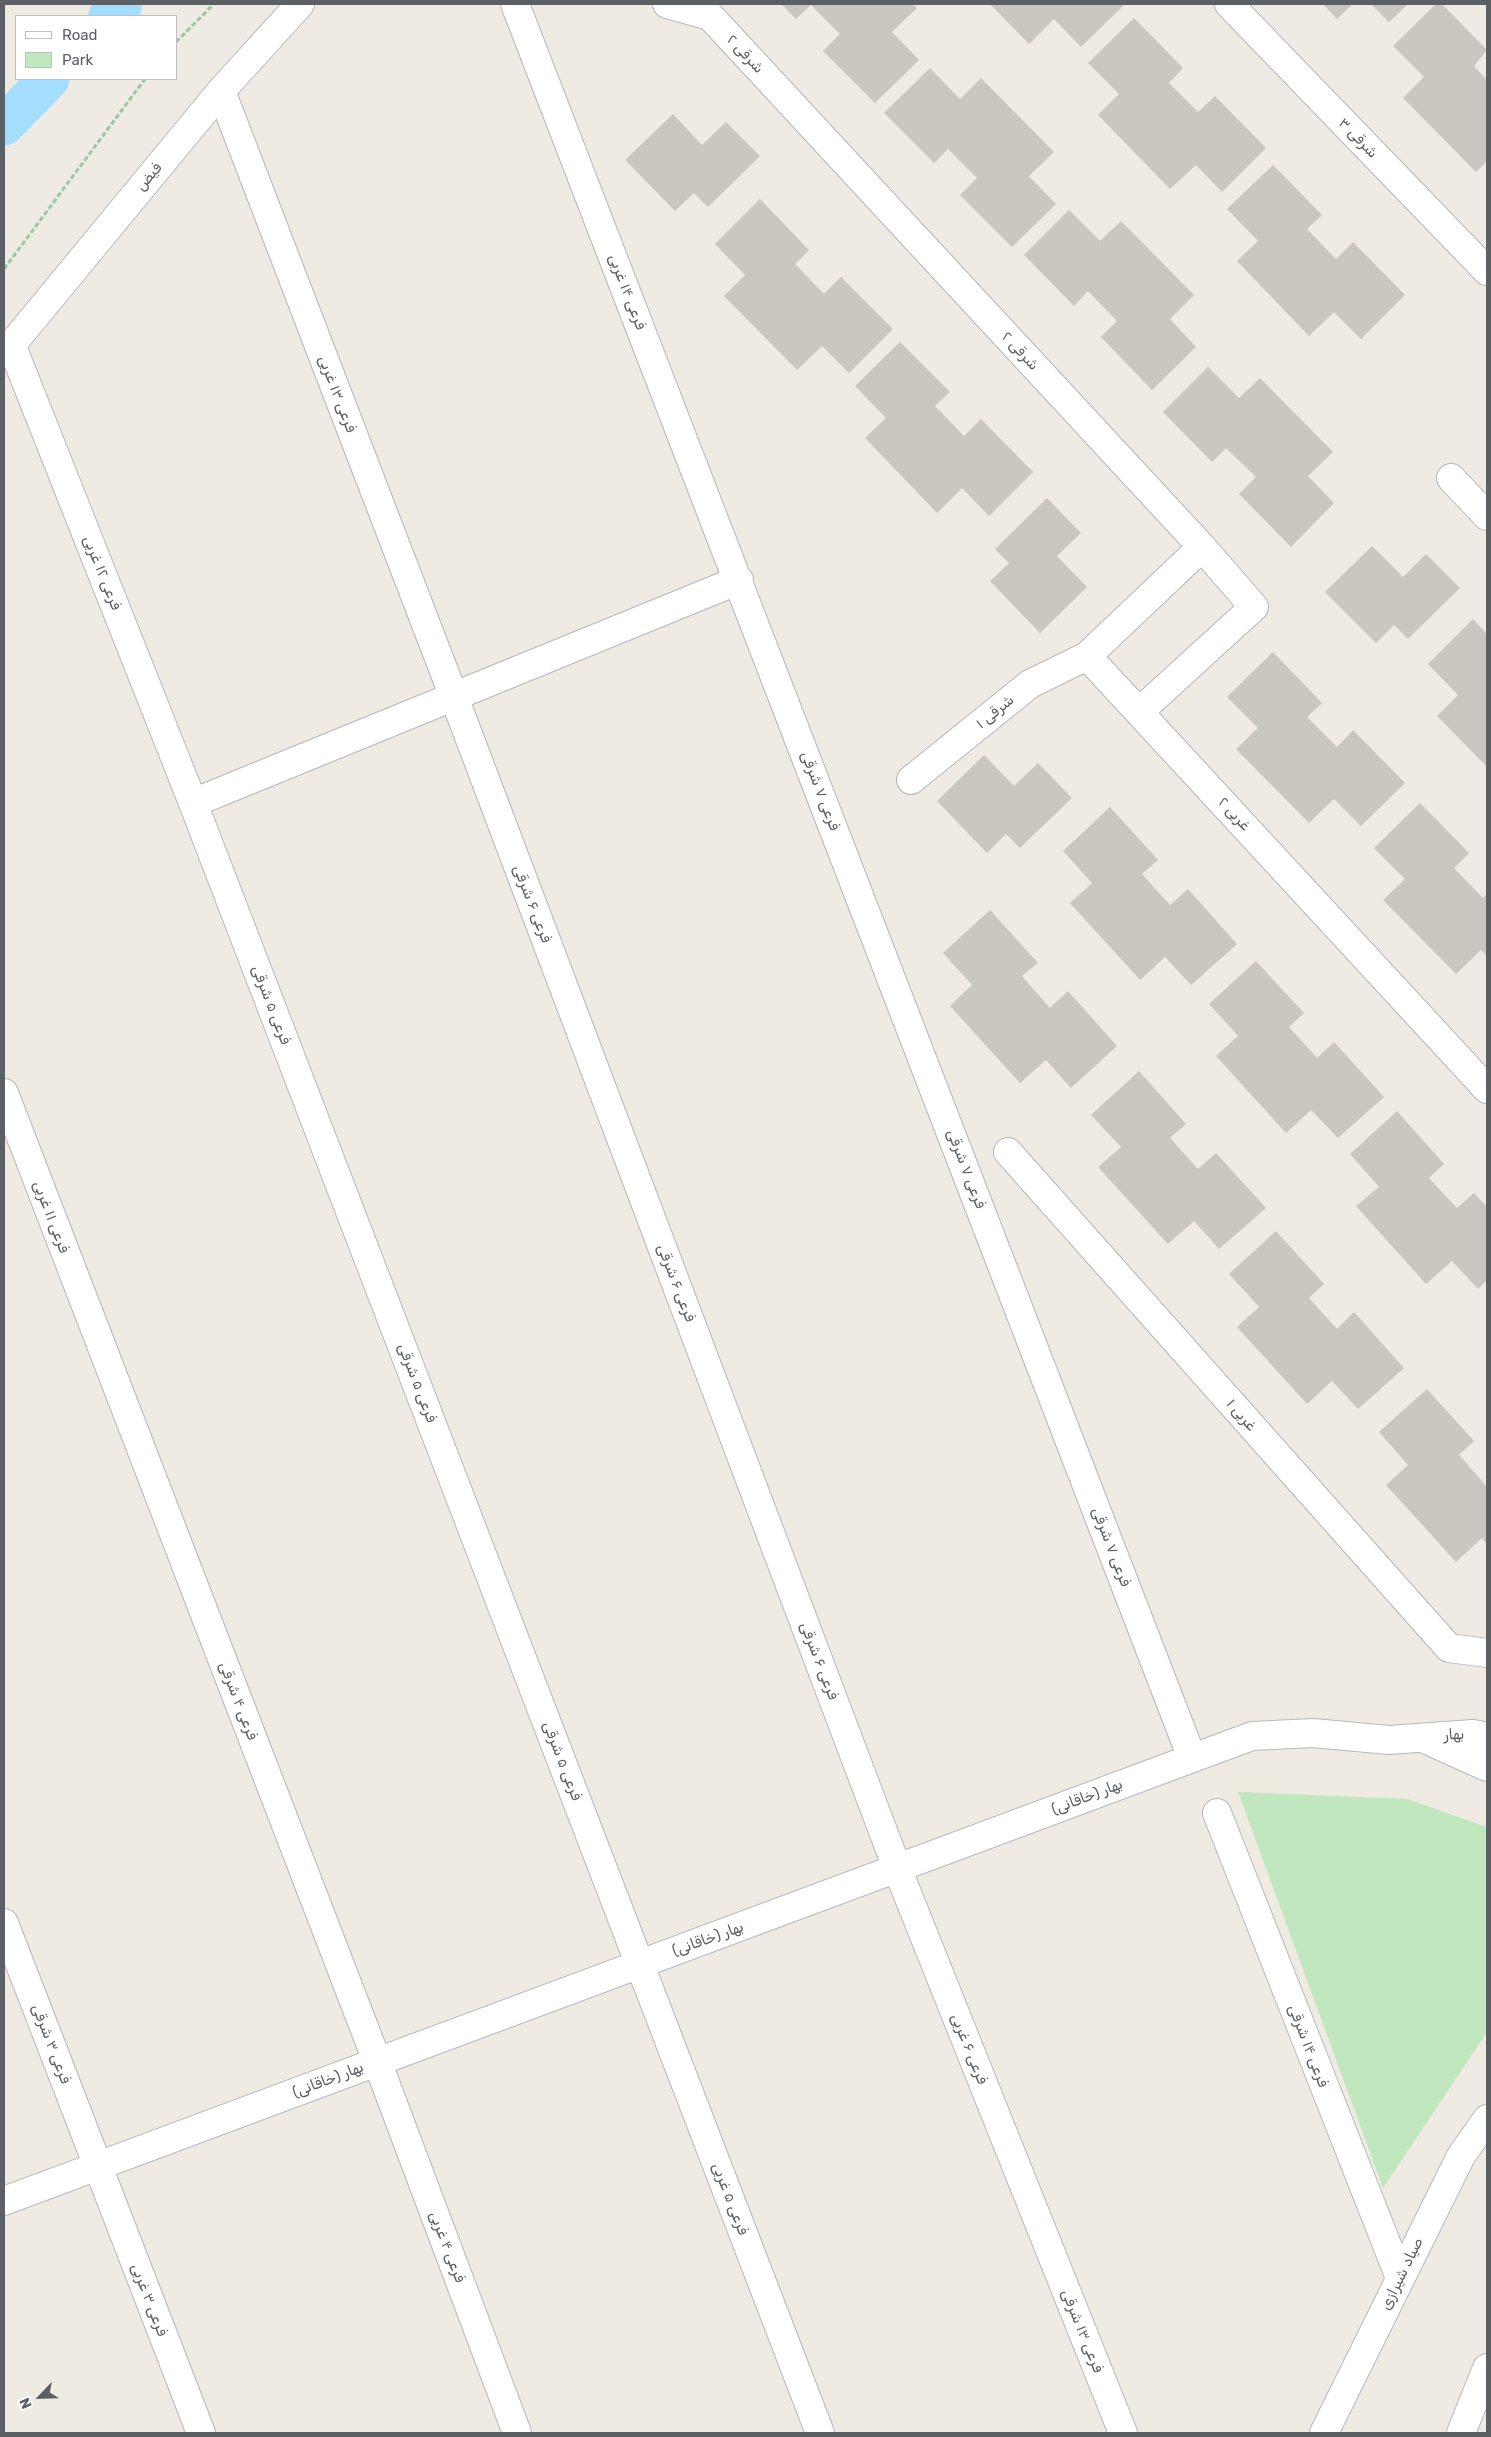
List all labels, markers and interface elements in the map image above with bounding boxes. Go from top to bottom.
legend [15,15,178,80]
text: Road [62,26,98,44]
street label: ۲ شرقی [723,31,767,77]
text: Park [62,51,93,69]
street label: ۳ شرقی [1334,114,1382,162]
street label: فیض [132,159,166,195]
street label: فرعی ۱۴ غربی [604,251,650,333]
street label: ۲ شرقی [998,328,1042,374]
street label: فرعی ۱۳ غربی [314,353,360,435]
street label: فرعی ۱۲ غربی [79,533,125,613]
street label: ۱ شرقی [972,691,1018,733]
street label: فرعی ۷ شرقی [797,749,843,833]
street label: ۲ غربی [1214,794,1254,834]
street label: فرعی ۶ شرقی [509,862,555,946]
street label: فرعی ۵ شرقی [248,963,294,1047]
street label: فرعی ۷ شرقی [943,1127,989,1211]
street label: فرعی ۱۱ غربی [29,1178,73,1256]
street label: فرعی ۶ شرقی [653,1241,699,1325]
street label: فرعی ۵ شرقی [394,1341,440,1425]
street label: ۱ غربی [1222,1395,1260,1435]
street label: فرعی ۷ شرقی [1088,1505,1134,1589]
street label: فرعی ۶ شرقی [796,1619,842,1703]
street label: فرعی ۴ شرقی [215,1659,261,1743]
street label: فرعی ۵ شرقی [539,1719,585,1803]
street label: بهار [1443,1725,1465,1745]
street label: بهار (خاقانی) [1049,1775,1125,1819]
street label: بهار (خاقانی) [670,1918,746,1960]
street label: فرعی ۳ شرقی [28,2002,74,2086]
street label: فرعی ۱۴ شرقی [1284,2002,1332,2090]
street label: فرعی ۶ غربی [947,2011,991,2087]
street label: بهار (خاقانی) [290,2058,366,2102]
street label: فرعی ۵ غربی [708,2160,752,2238]
street label: فرعی ۴ غربی [425,2209,469,2285]
street label: صیاد شیرازی [1377,2235,1427,2313]
street label: فرعی ۳ غربی [127,2261,171,2339]
street label: فرعی ۱۳ شرقی [1057,2287,1107,2375]
north arrow [15,2372,65,2422]
text: N [16,2395,36,2411]

